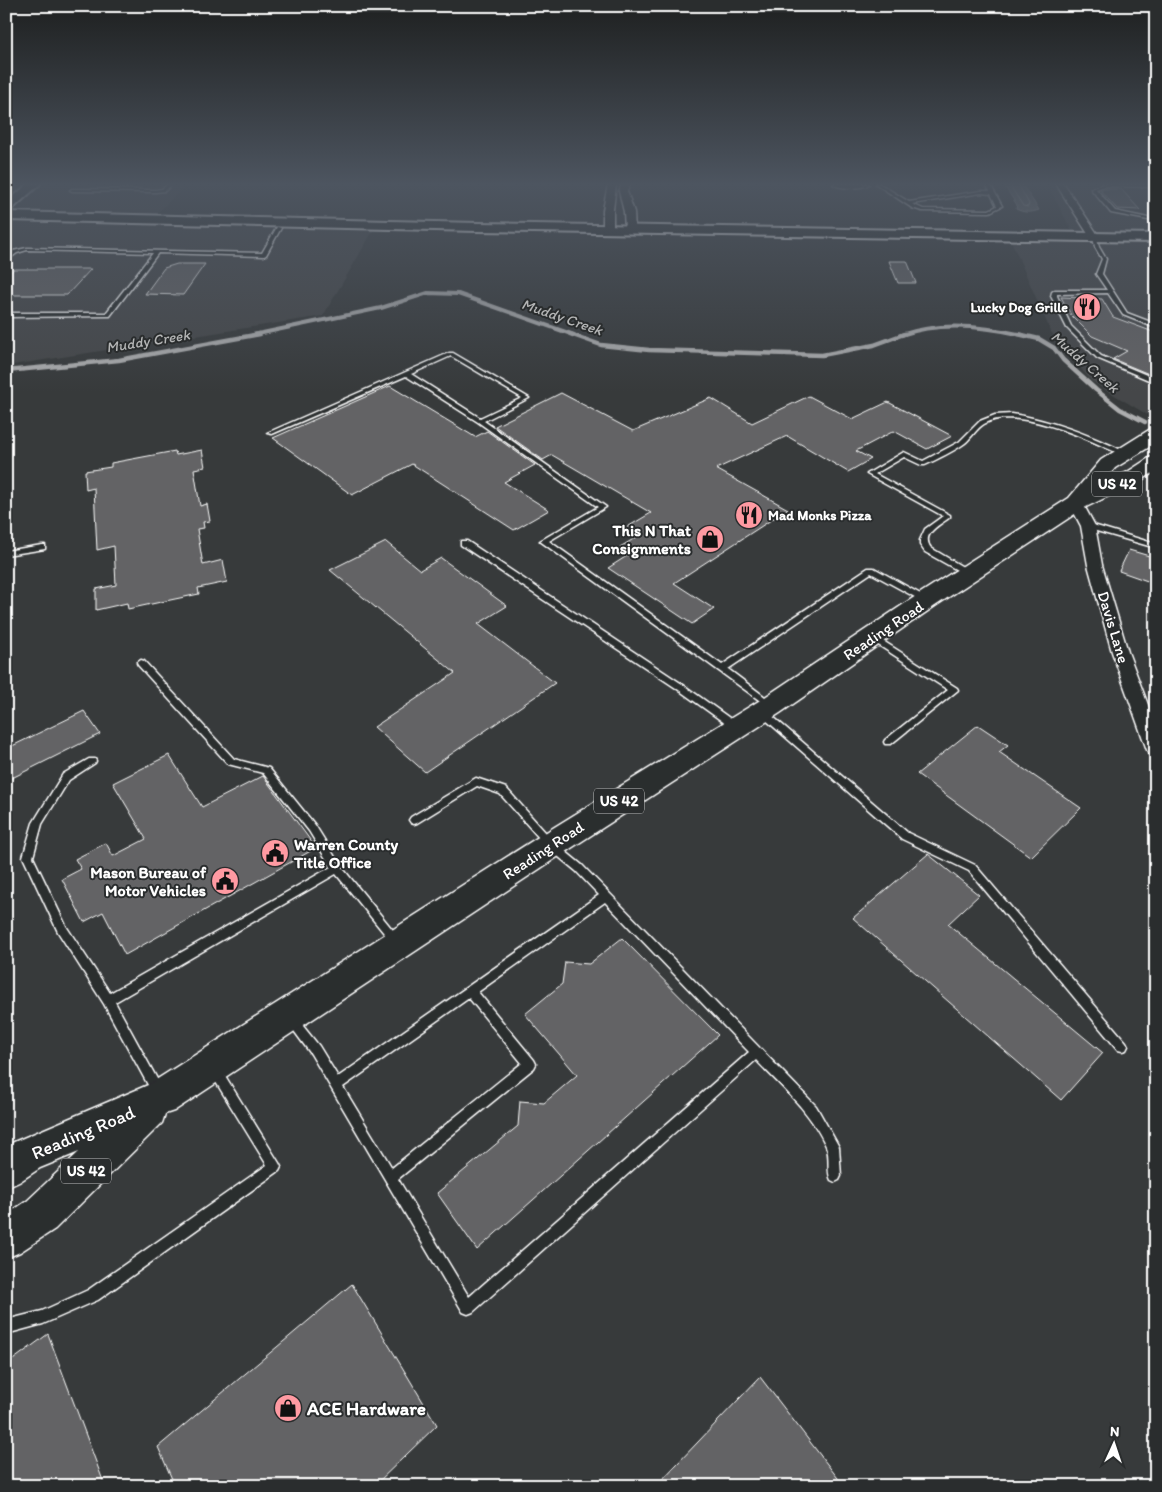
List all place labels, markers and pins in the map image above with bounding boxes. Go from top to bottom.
restaurant icon: Lucky Dog Grille [1072,292,1102,322]
place label: Lucky Dog Grille [970,299,1068,316]
restaurant icon: Mad Monks Pizza [734,500,764,530]
place label: Mad Monks Pizza [768,507,872,524]
place label: This N That Consignments [592,521,691,559]
shop icon: This N That Consignments [695,524,725,554]
place label: Warren County Title Office [293,835,398,872]
public building icon: Warren County Title Office [260,838,290,868]
place label: Mason Bureau of Motor Vehicles [90,863,207,900]
public building icon: Mason Bureau of Motor Vehicles [210,866,240,896]
shop icon: ACE Hardware [273,1393,303,1423]
place label: ACE Hardware [306,1397,426,1420]

